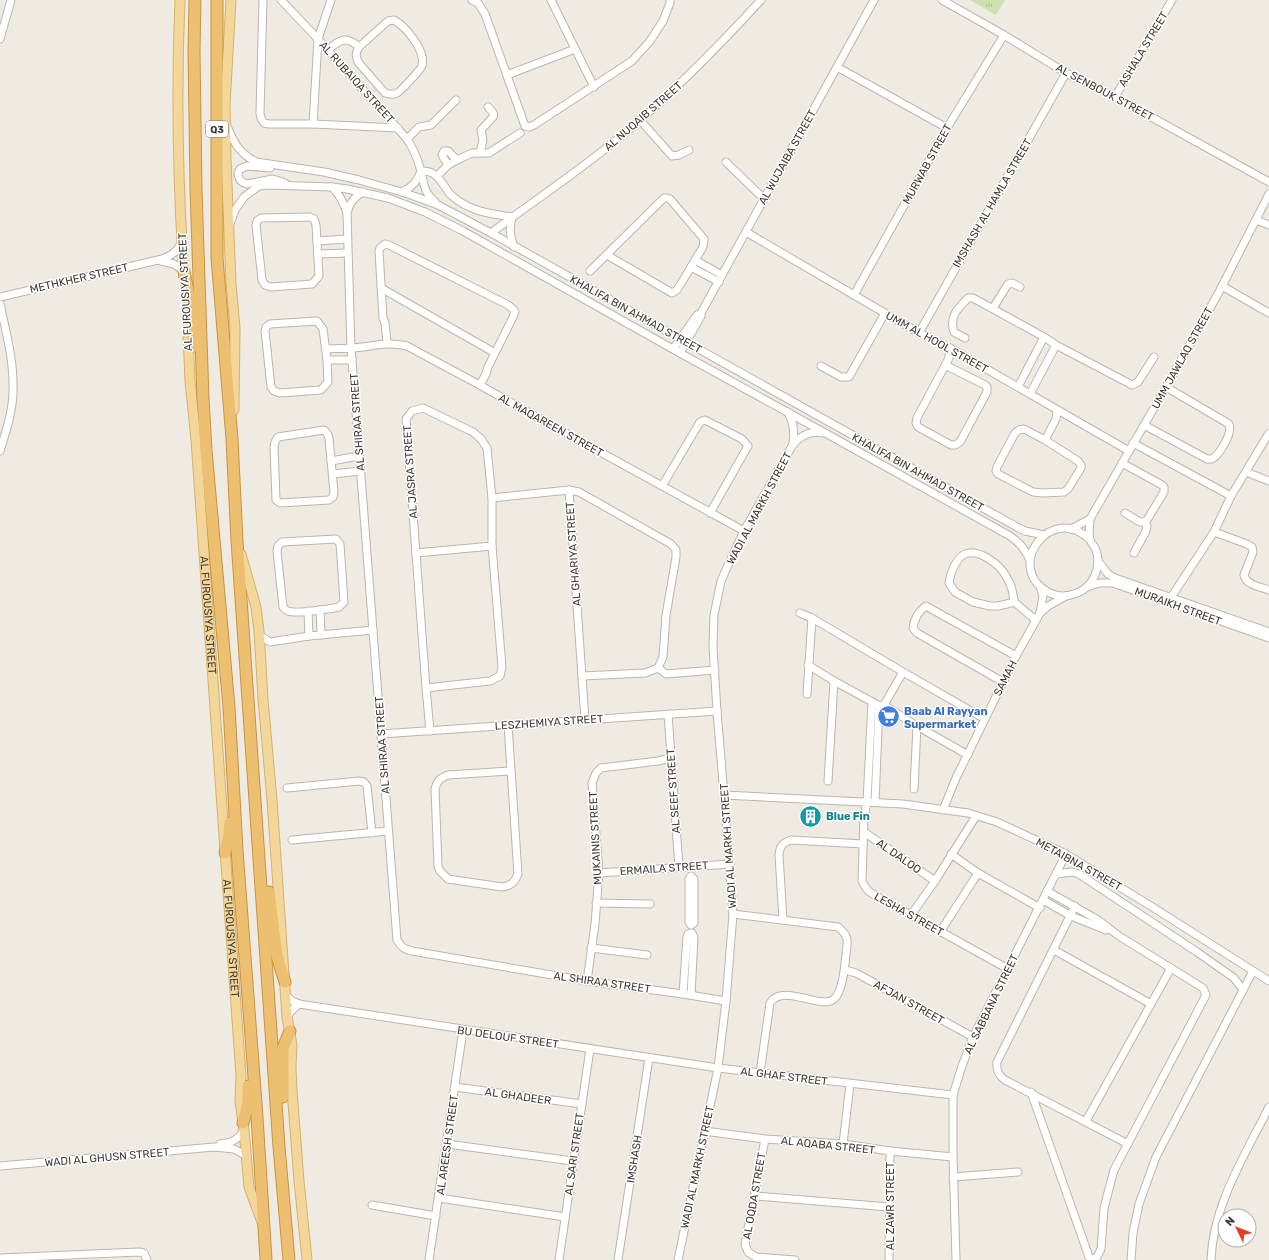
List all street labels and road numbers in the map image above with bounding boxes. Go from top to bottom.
street label: ASHALA STREET [1116,9,1171,89]
street label: AL RUBAIQA STREET [316,39,397,126]
street label: AL SENBOUK STREET [1054,61,1156,124]
street label: AL NUQAIB STREET [602,79,685,154]
street label: AL WUJAIBA STREET [756,107,819,207]
road number: Q3 [206,121,228,137]
street label: MURWAB STREET [900,121,955,207]
street label: IMSHASH AL HAMLA STREET [950,136,1035,270]
street label: AL FUROUSIYA STREET [176,232,195,351]
street label: METHKHER STREET [29,261,130,296]
street label: KHALIFA BIN AHMAD STREET [568,273,705,356]
street label: UMM JAWLAQ STREET [1149,305,1216,411]
street label: UMM AL HOOL STREET [883,309,991,376]
street label: AL SHIRAA STREET [348,372,367,471]
street label: AL MAQAREEN STREET [496,391,606,460]
street label: AL JASRA STREET [401,424,420,519]
street label: KHALIFA BIN AHMAD STREET [850,431,987,514]
street label: WADI AL MARKH STREET [724,449,795,567]
street label: AL GHARIYA STREET [563,500,584,607]
street label: AL FUROUSIYA STREET [197,556,219,675]
street label: MURAIKH STREET [1133,585,1223,628]
street label: SAMAH [991,658,1020,698]
street label: AL SHIRAA STREET [373,695,392,794]
street label: LESZHEMIYA STREET [494,712,604,733]
street label: AL SEEF STREET [664,747,683,834]
street label: WADI AL MARKH STREET [718,782,739,909]
street label: MUKAINIS STREET [587,790,604,885]
street label: METAIBNA STREET [1034,835,1124,894]
street label: AL DALOO [874,836,924,877]
street label: ERMAILA STREET [619,859,709,878]
street label: AL FUROUSIYA STREET [220,879,241,999]
street label: LESHA STREET [872,890,946,939]
street label: AL SABBANA STREET [962,952,1022,1056]
street label: AL SHIRAA STREET [552,969,652,996]
street label: AFJAN STREET [871,978,947,1027]
street label: BU DELOUF STREET [456,1024,560,1051]
street label: AL GHAF STREET [740,1065,829,1088]
street label: AL GHADEER [484,1085,552,1108]
street label: AL AREESH STREET [434,1094,461,1196]
street label: WADI AL MARKH STREET [678,1104,717,1230]
street label: AL SARI STREET [562,1111,587,1196]
street label: IMSHASH [624,1134,645,1184]
street label: AL AQABA STREET [780,1134,876,1157]
street label: WADI AL GHUSN STREET [44,1146,171,1169]
street label: AL OQDA STREET [740,1151,769,1241]
street label: AL ZAWR STREET [884,1161,897,1250]

